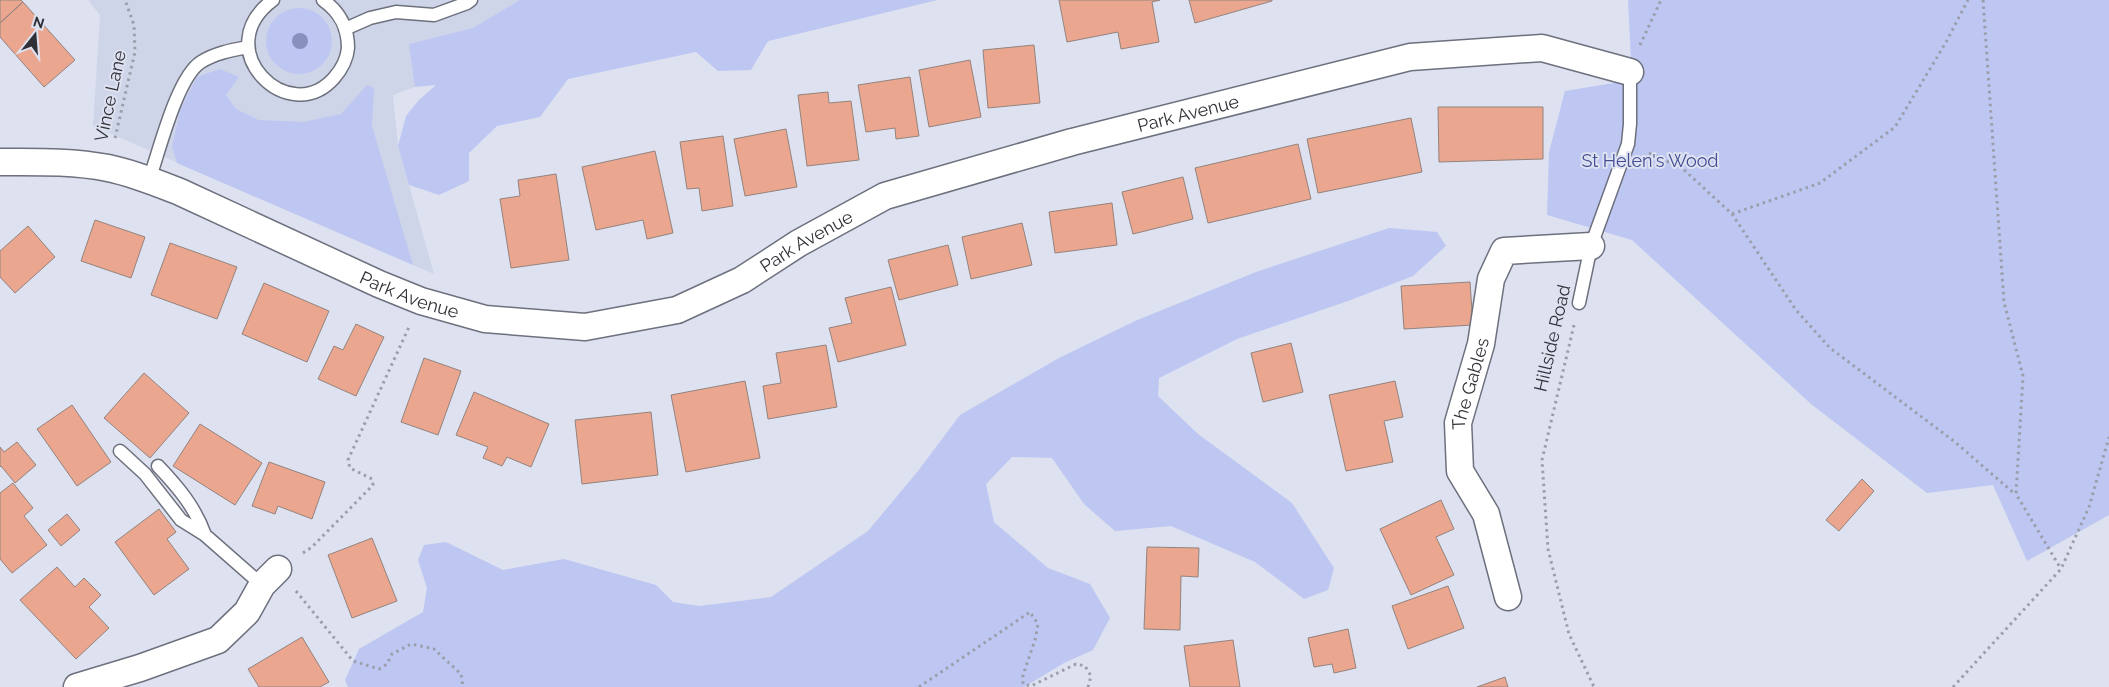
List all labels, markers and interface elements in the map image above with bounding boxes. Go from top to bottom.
north arrow [10,10,60,60]
text: N [31,13,46,32]
street label: Vince Lane [90,48,130,144]
street label: Park Avenue [1135,90,1241,136]
park label: St Helen's Wood [1581,150,1719,171]
street label: Park Avenue [756,205,856,276]
street label: Park Avenue [357,266,462,322]
street label: Hillside Road [1529,282,1575,394]
street label: The Gables [1447,336,1492,430]

